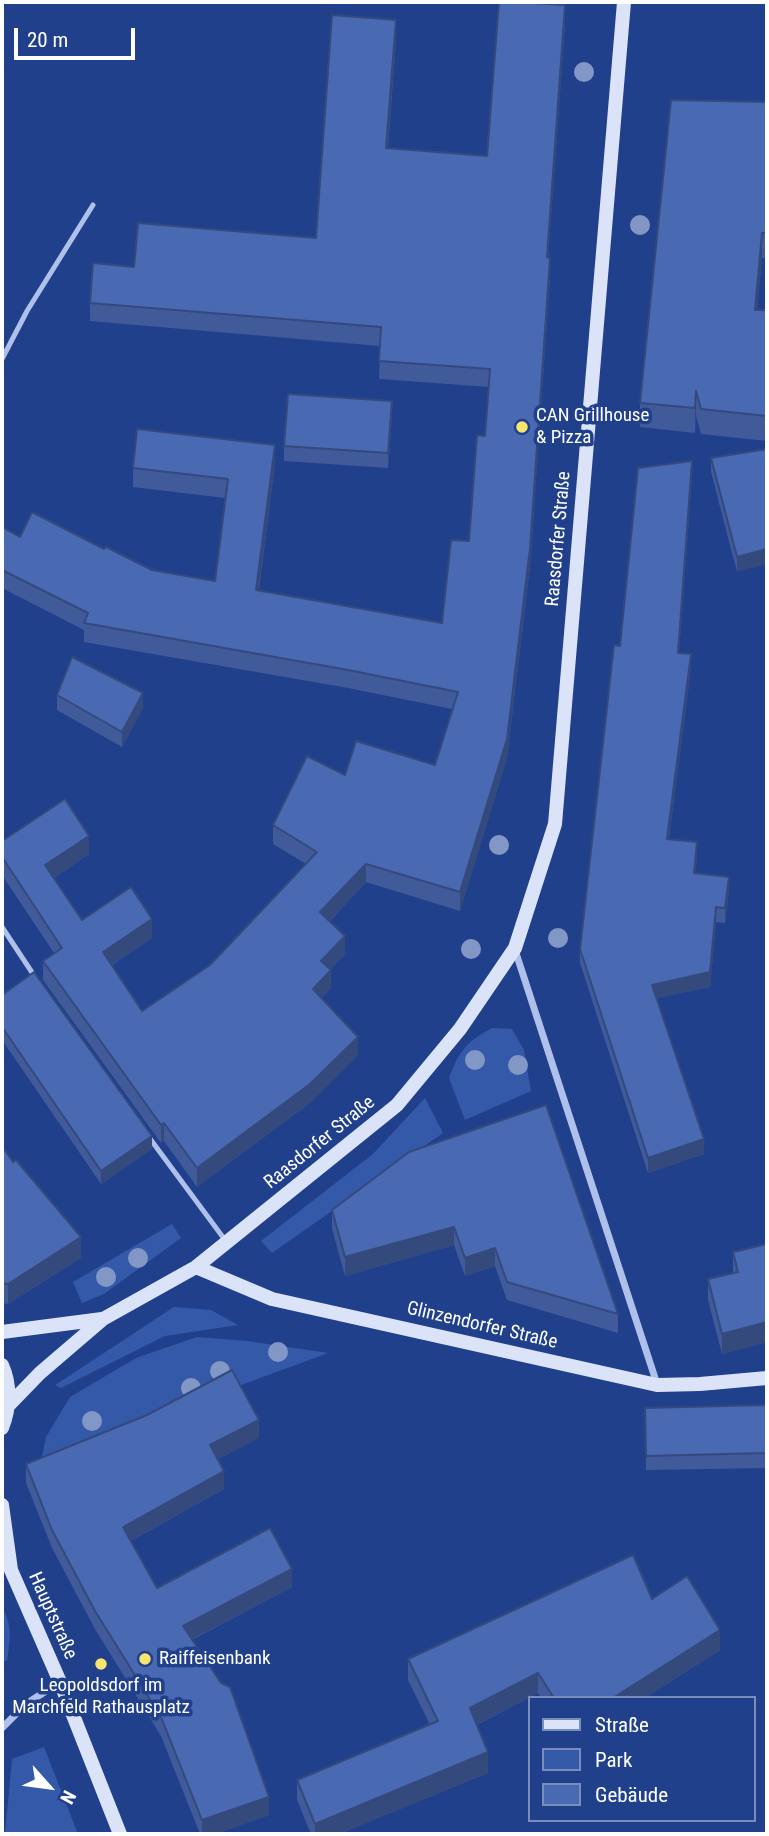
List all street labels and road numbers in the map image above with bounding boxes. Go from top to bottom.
street label: Raasdorfer Straße [542,471,576,607]
street label: Raasdorfer Straße [260,1092,380,1194]
street label: Glinzendorfer Straße [404,1298,560,1354]
street label: Hauptstraße [23,1569,81,1663]

